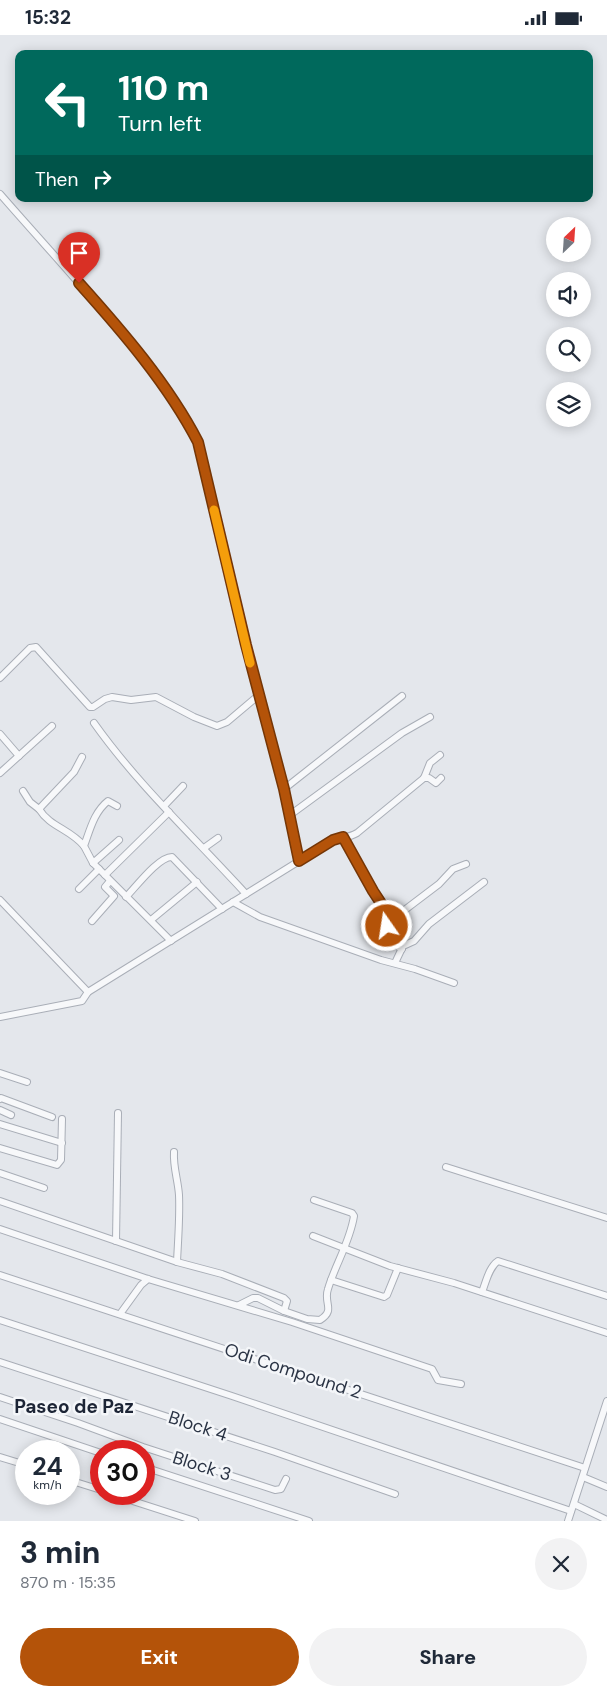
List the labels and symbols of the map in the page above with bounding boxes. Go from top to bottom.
north arrow [546,217,591,263]
pin [58,232,100,283]
position arrow [360,899,412,951]
street label: Odi Compound 2 [221,1337,365,1405]
district label: Paseo de Paz [14,1394,134,1419]
street label: Block 4 [165,1405,231,1447]
speed limit sign: 30 [90,1440,155,1505]
street label: Block 3 [170,1445,234,1487]

